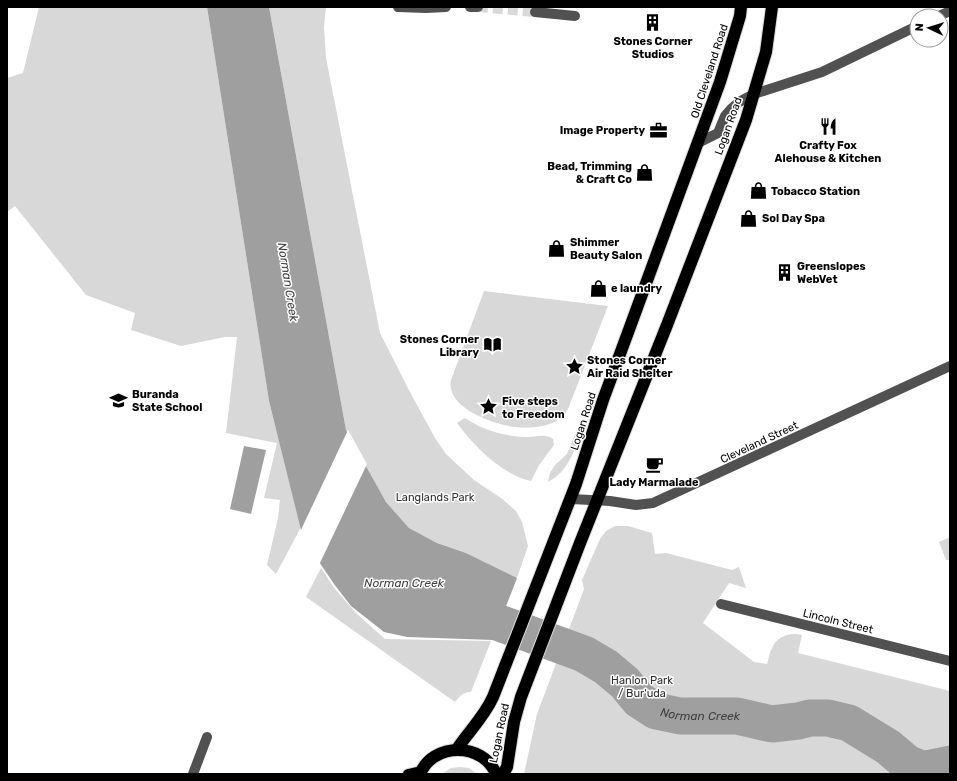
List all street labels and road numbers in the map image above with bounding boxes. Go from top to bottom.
street label: Old Cleveland Road [688,22,731,120]
street label: Logan Road [712,96,745,157]
street label: Logan Road [568,390,599,452]
street label: Cleveland Street [718,418,801,466]
street label: Lincoln Street [801,606,875,637]
street label: Logan Road [487,702,512,764]

